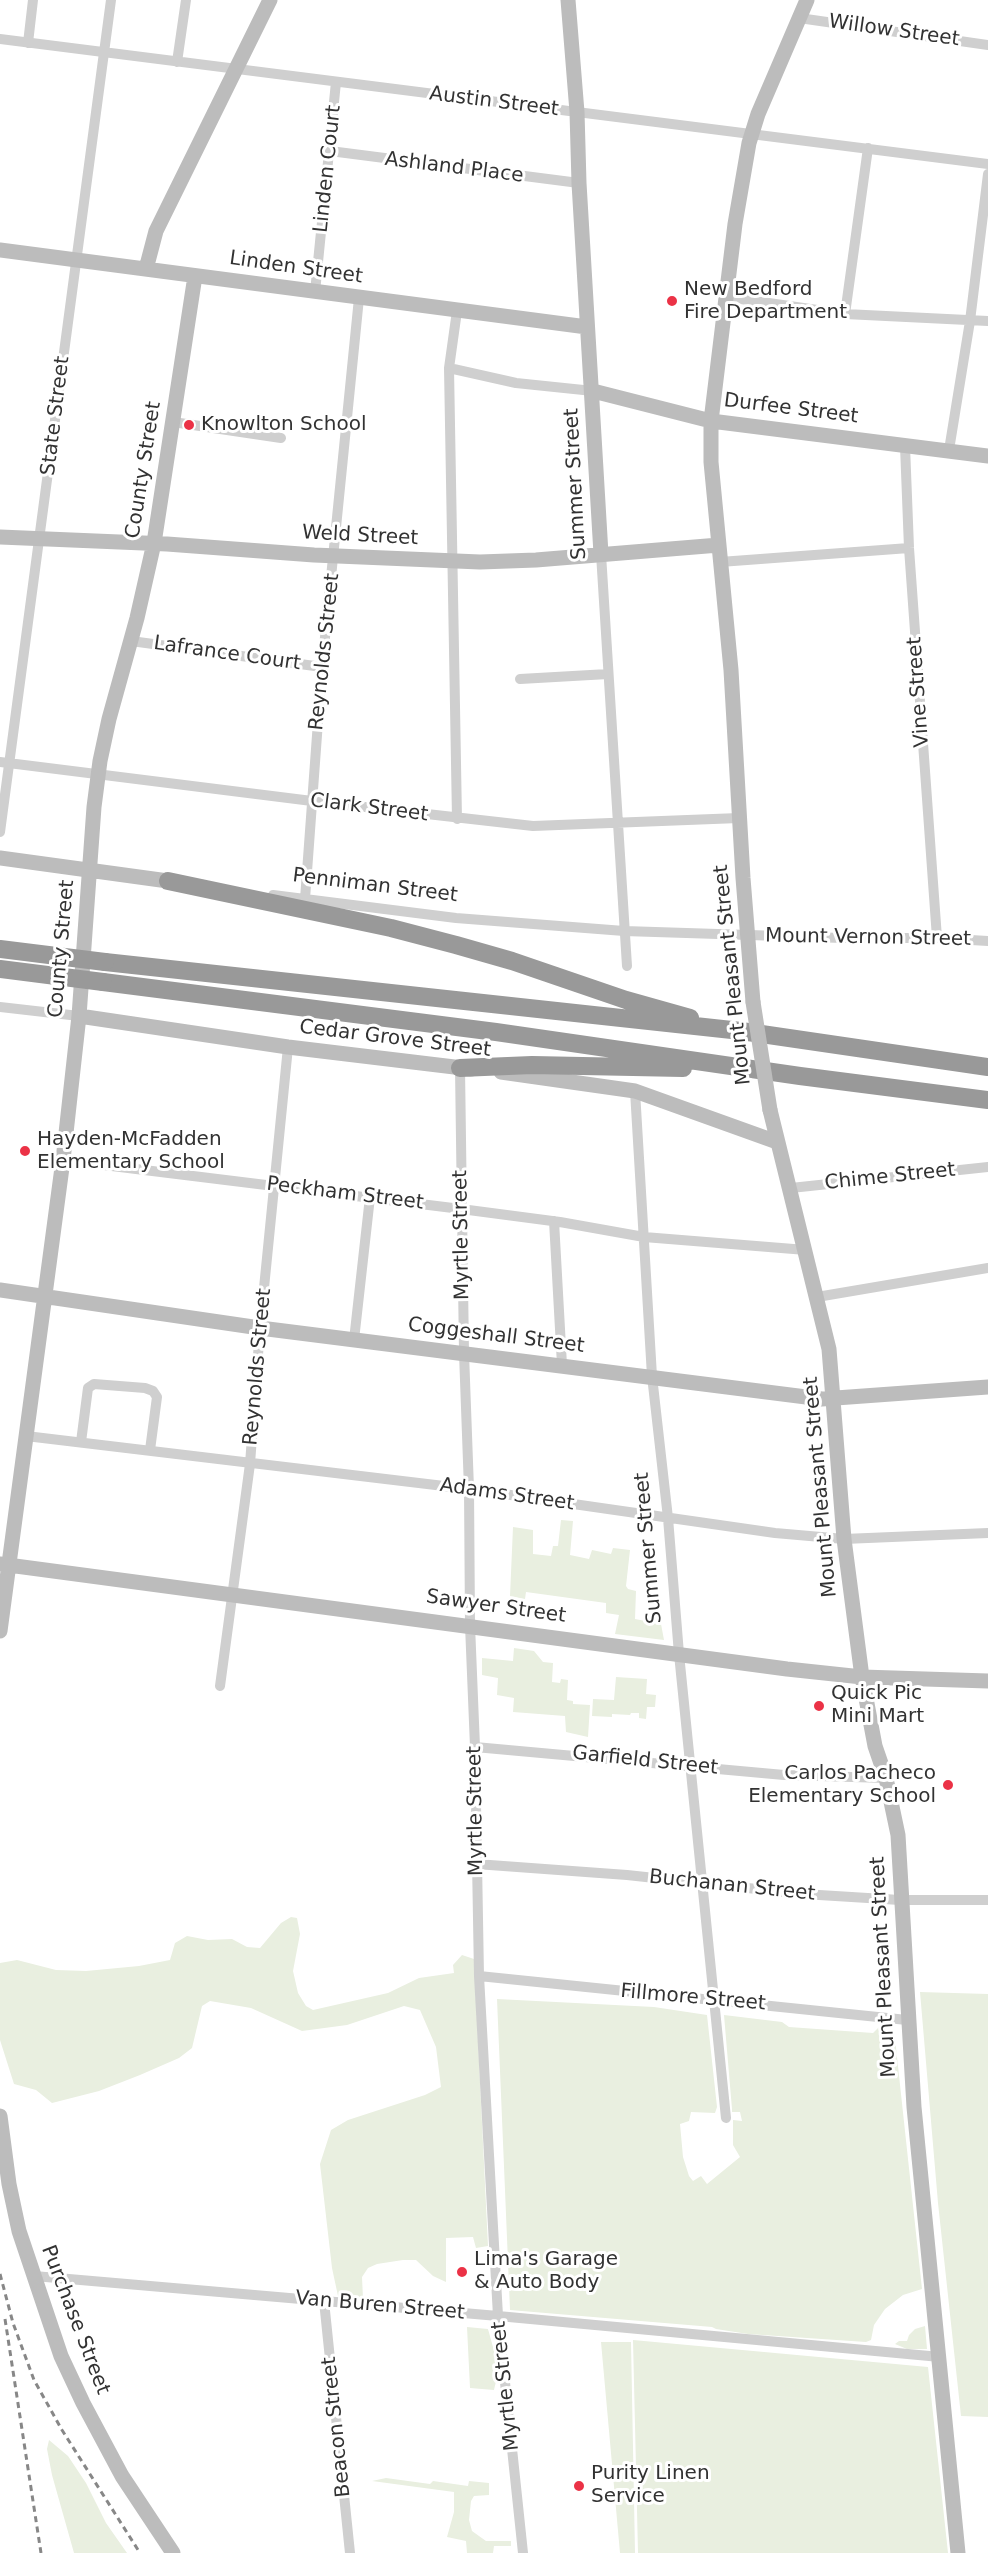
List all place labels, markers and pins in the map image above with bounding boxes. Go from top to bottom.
place label: New Bedford Fire Department [684,278,847,325]
marker: New Bedford Fire Department [665,294,679,308]
place label: Knowlton School [201,413,366,437]
marker: Knowlton School [182,418,196,432]
place label: Hayden-McFadden Elementary School [37,1128,225,1175]
marker: Hayden-McFadden Elementary School [18,1144,32,1158]
place label: Quick Pic Mini Mart [831,1682,924,1729]
marker: Quick Pic Mini Mart [812,1699,826,1713]
place label: Carlos Pacheco Elementary School [748,1762,936,1809]
marker: Carlos Pacheco Elementary School [941,1778,955,1792]
place label: Lima's Garage & Auto Body [474,2248,618,2295]
marker: Lima's Garage & Auto Body [455,2265,469,2279]
place label: Purity Linen Service [591,2462,710,2509]
marker: Purity Linen Service [572,2479,586,2493]

